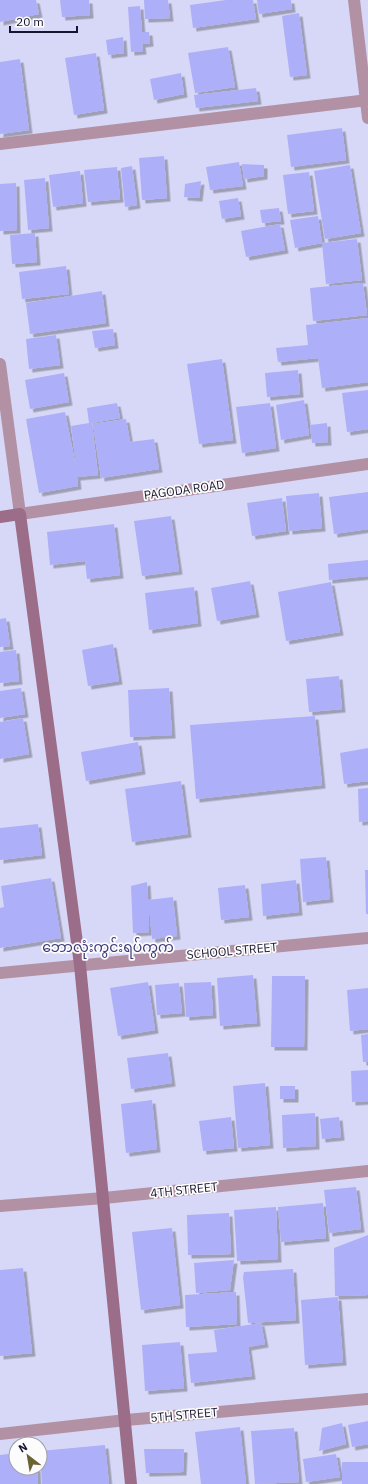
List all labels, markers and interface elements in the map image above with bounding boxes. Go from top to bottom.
scale bar [10,8,77,34]
text: 20 m [16,14,44,29]
street label: PAGODA ROAD [143,476,225,503]
district label: ဘောလုံးကွင်းရပ်ကွက် [42,937,174,959]
street label: SCHOOL STREET [186,939,278,962]
street label: 4TH STREET [150,1178,218,1200]
street label: 5TH STREET [150,1404,218,1425]
north arrow [8,1436,48,1476]
text: N [16,1439,30,1455]

